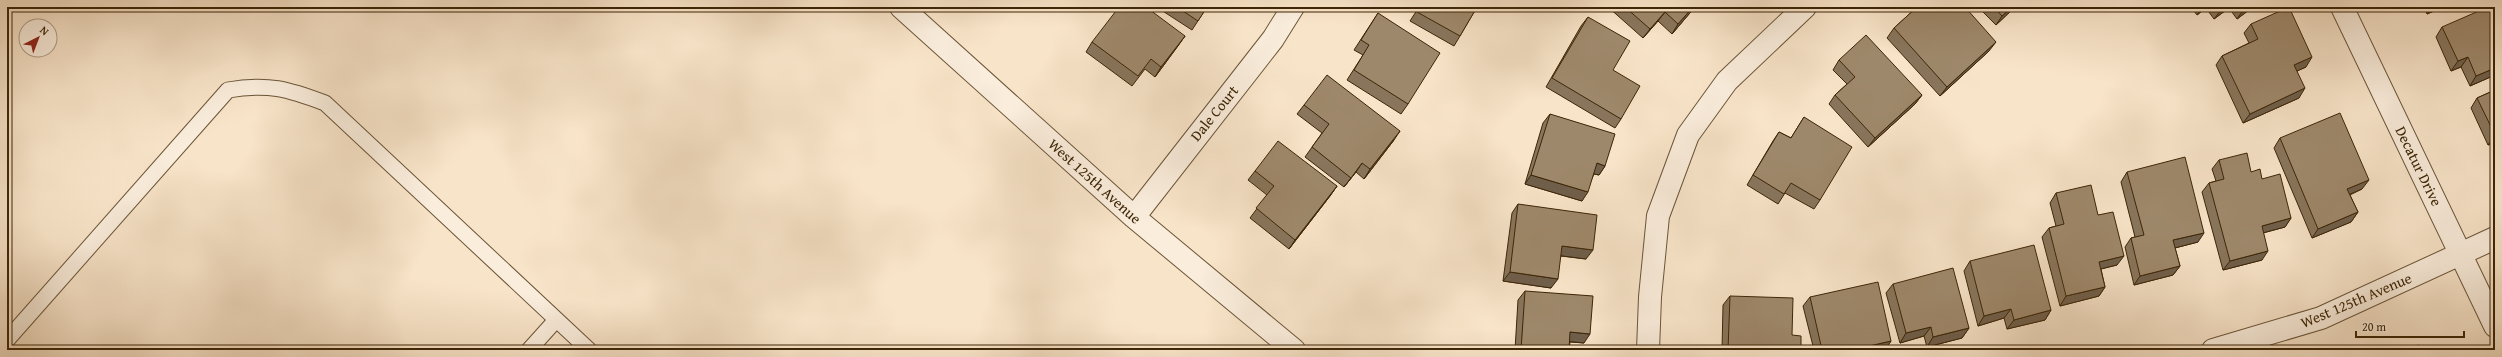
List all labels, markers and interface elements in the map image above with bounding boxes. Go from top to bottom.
north arrow [18,18,58,58]
text: N [37,22,53,39]
street label: Dale Court [1185,80,1243,145]
street label: Decatur Drive [2391,123,2447,209]
street label: West 125th Avenue [1044,134,1146,228]
street label: West 125th Avenue [2297,267,2415,333]
scale bar [2356,313,2464,339]
text: 20 m [2362,318,2386,335]

